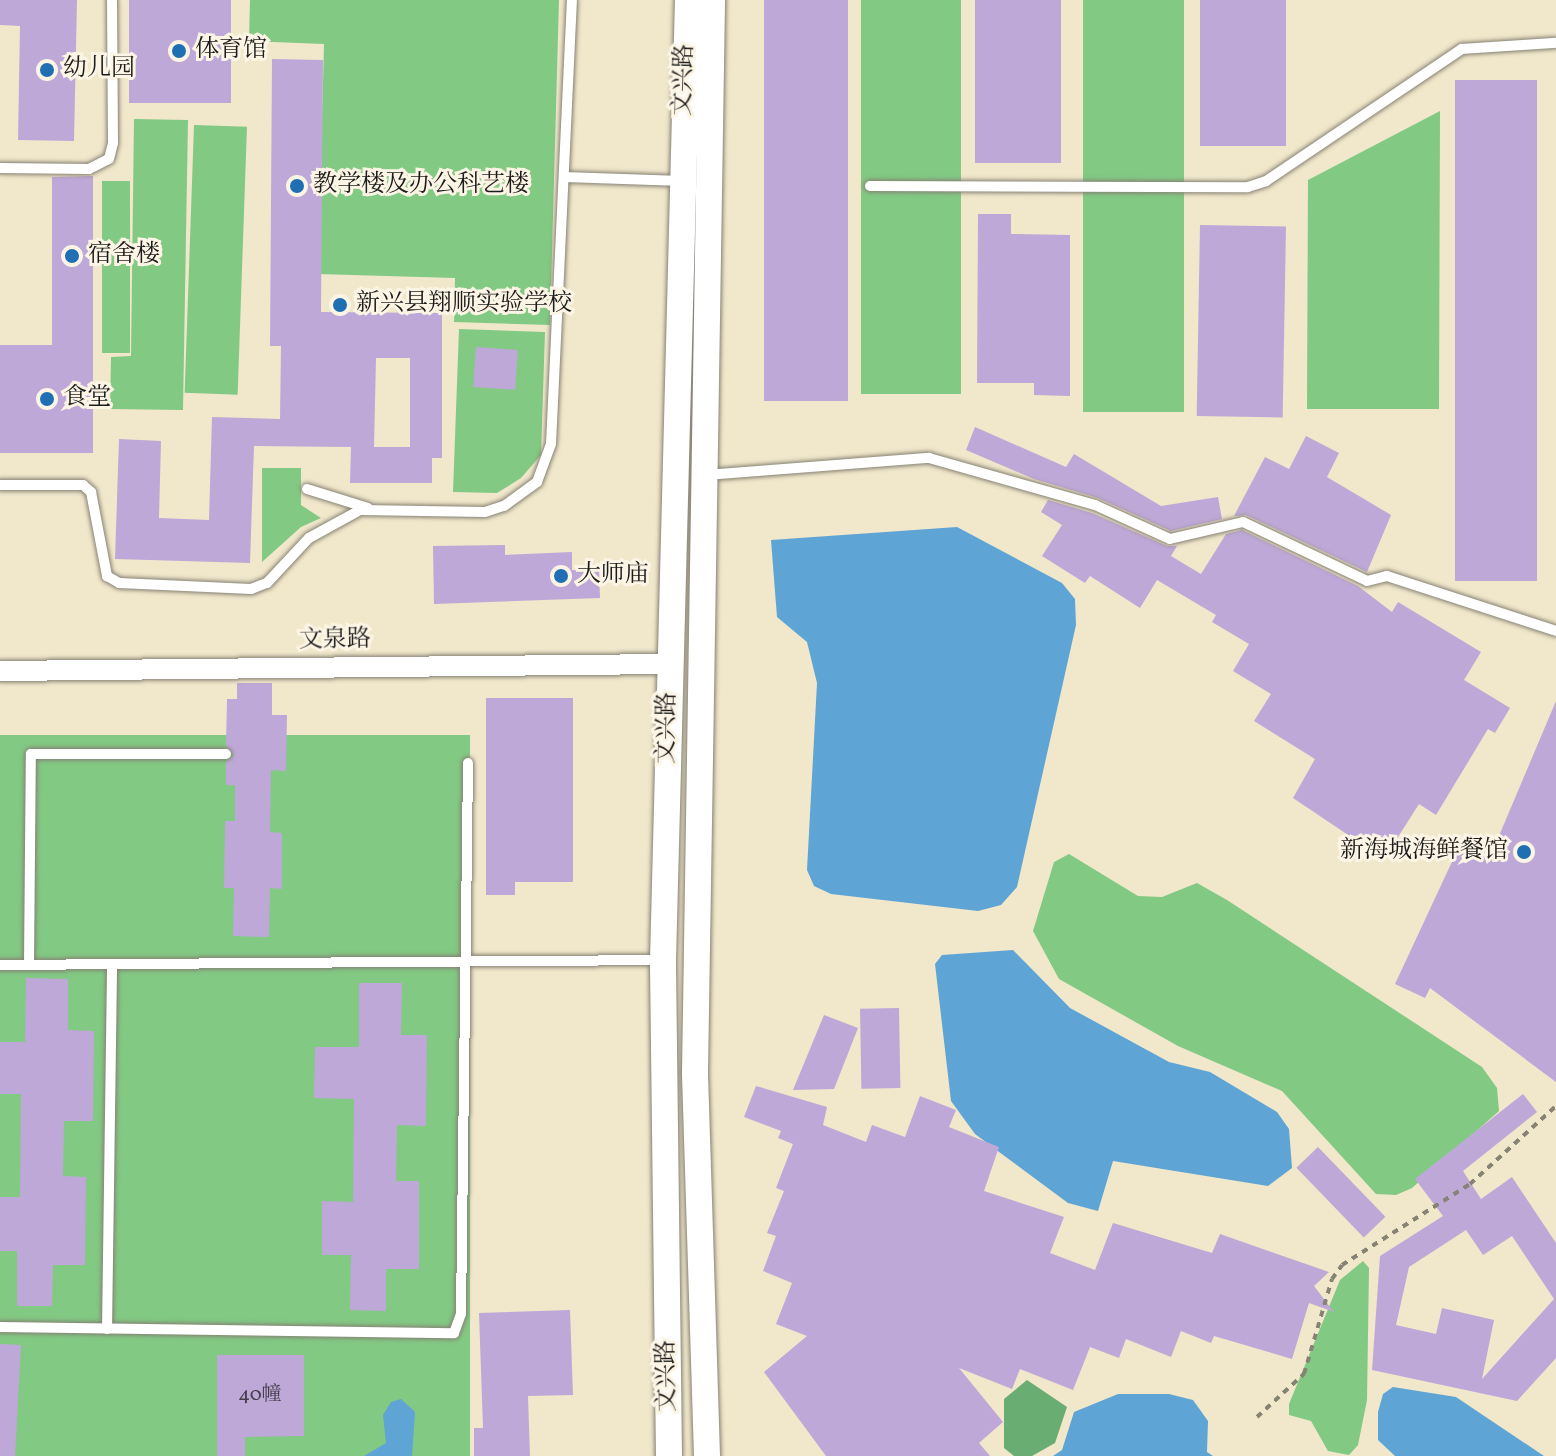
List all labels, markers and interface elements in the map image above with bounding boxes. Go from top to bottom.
place label: 体育馆 [195,37,267,65]
marker: 体育馆 [170,42,188,60]
street label: 文兴路 [669,44,701,116]
place label: 幼儿园 [63,56,135,84]
marker: 幼儿园 [38,61,56,79]
place label: 教学楼及办公科艺楼 [313,172,529,200]
marker: 教学楼及办公科艺楼 [288,177,306,195]
place label: 宿舍楼 [88,242,160,270]
marker: 宿舍楼 [63,247,81,265]
place label: 新兴县翔顺实验学校 [356,291,572,319]
marker: 新兴县翔顺实验学校 [331,296,349,314]
place label: 食堂 [63,385,111,413]
marker: 食堂 [38,390,56,408]
place label: 大师庙 [577,562,649,590]
marker: 大师庙 [552,567,570,585]
street label: 文泉路 [299,626,371,656]
street label: 文兴路 [653,692,683,764]
place label: 新海城海鲜餐馆 [1340,838,1508,866]
marker: 新海城海鲜餐馆 [1515,843,1533,861]
street label: 文兴路 [653,1340,683,1412]
house number: 40幢 [238,1383,282,1407]

